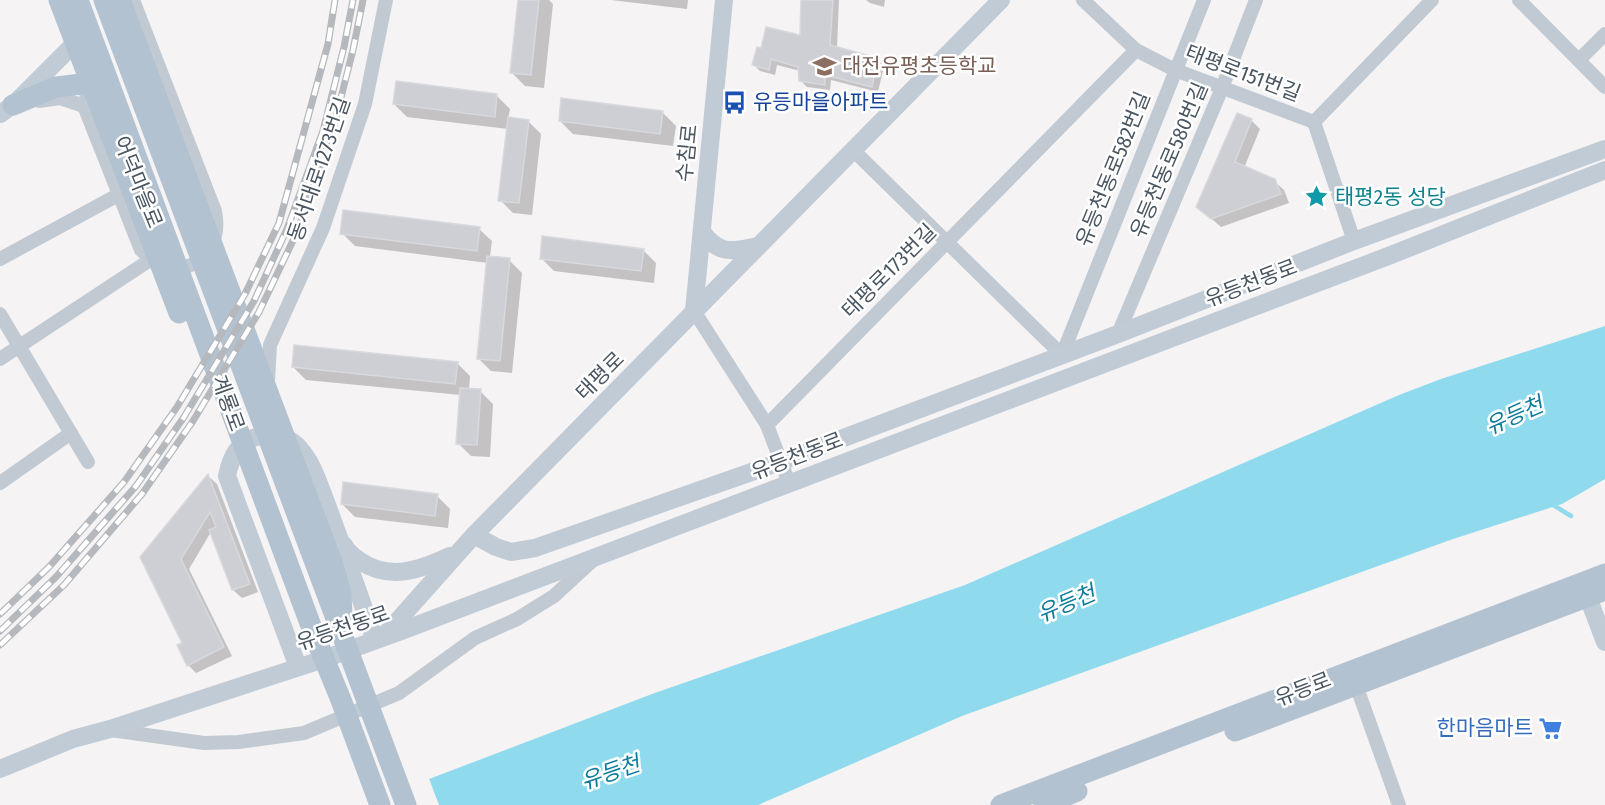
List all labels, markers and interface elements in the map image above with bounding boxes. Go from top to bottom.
street label: 태평로151번길 [1182,39,1304,107]
school or university icon: 대전유평초등학교 [811,53,837,79]
place label: 대전유평초등학교 [842,53,997,79]
street label: 유등천동로580번길 [1125,78,1213,242]
street label: 유등천동로582번길 [1070,88,1156,250]
bus stop icon: 유등마을아파트 [722,89,748,115]
place label: 유등마을아파트 [753,89,888,115]
street label: 동서대로1273번길 [282,93,356,245]
street label: 수침로 [671,123,703,183]
street label: 어덕마을로 [108,132,168,232]
place icon: 태평2동 성당 [1304,184,1330,210]
place label: 태평2동 성당 [1335,184,1446,210]
street label: 태평로173번길 [836,218,942,324]
street label: 유등천동로 [1201,254,1301,312]
street label: 태평로 [570,346,630,406]
street label: 계룡로 [206,371,250,435]
water label: 유등천 [1481,390,1550,440]
street label: 유등천동로 [747,427,847,485]
water label: 유등천 [1033,578,1102,628]
street label: 유등천동로 [293,600,393,656]
street label: 유등로 [1271,666,1335,712]
place label: 한마음마트 [1436,715,1533,741]
supermarket icon: 한마음마트 [1538,715,1564,741]
water label: 유등천 [577,749,646,795]

